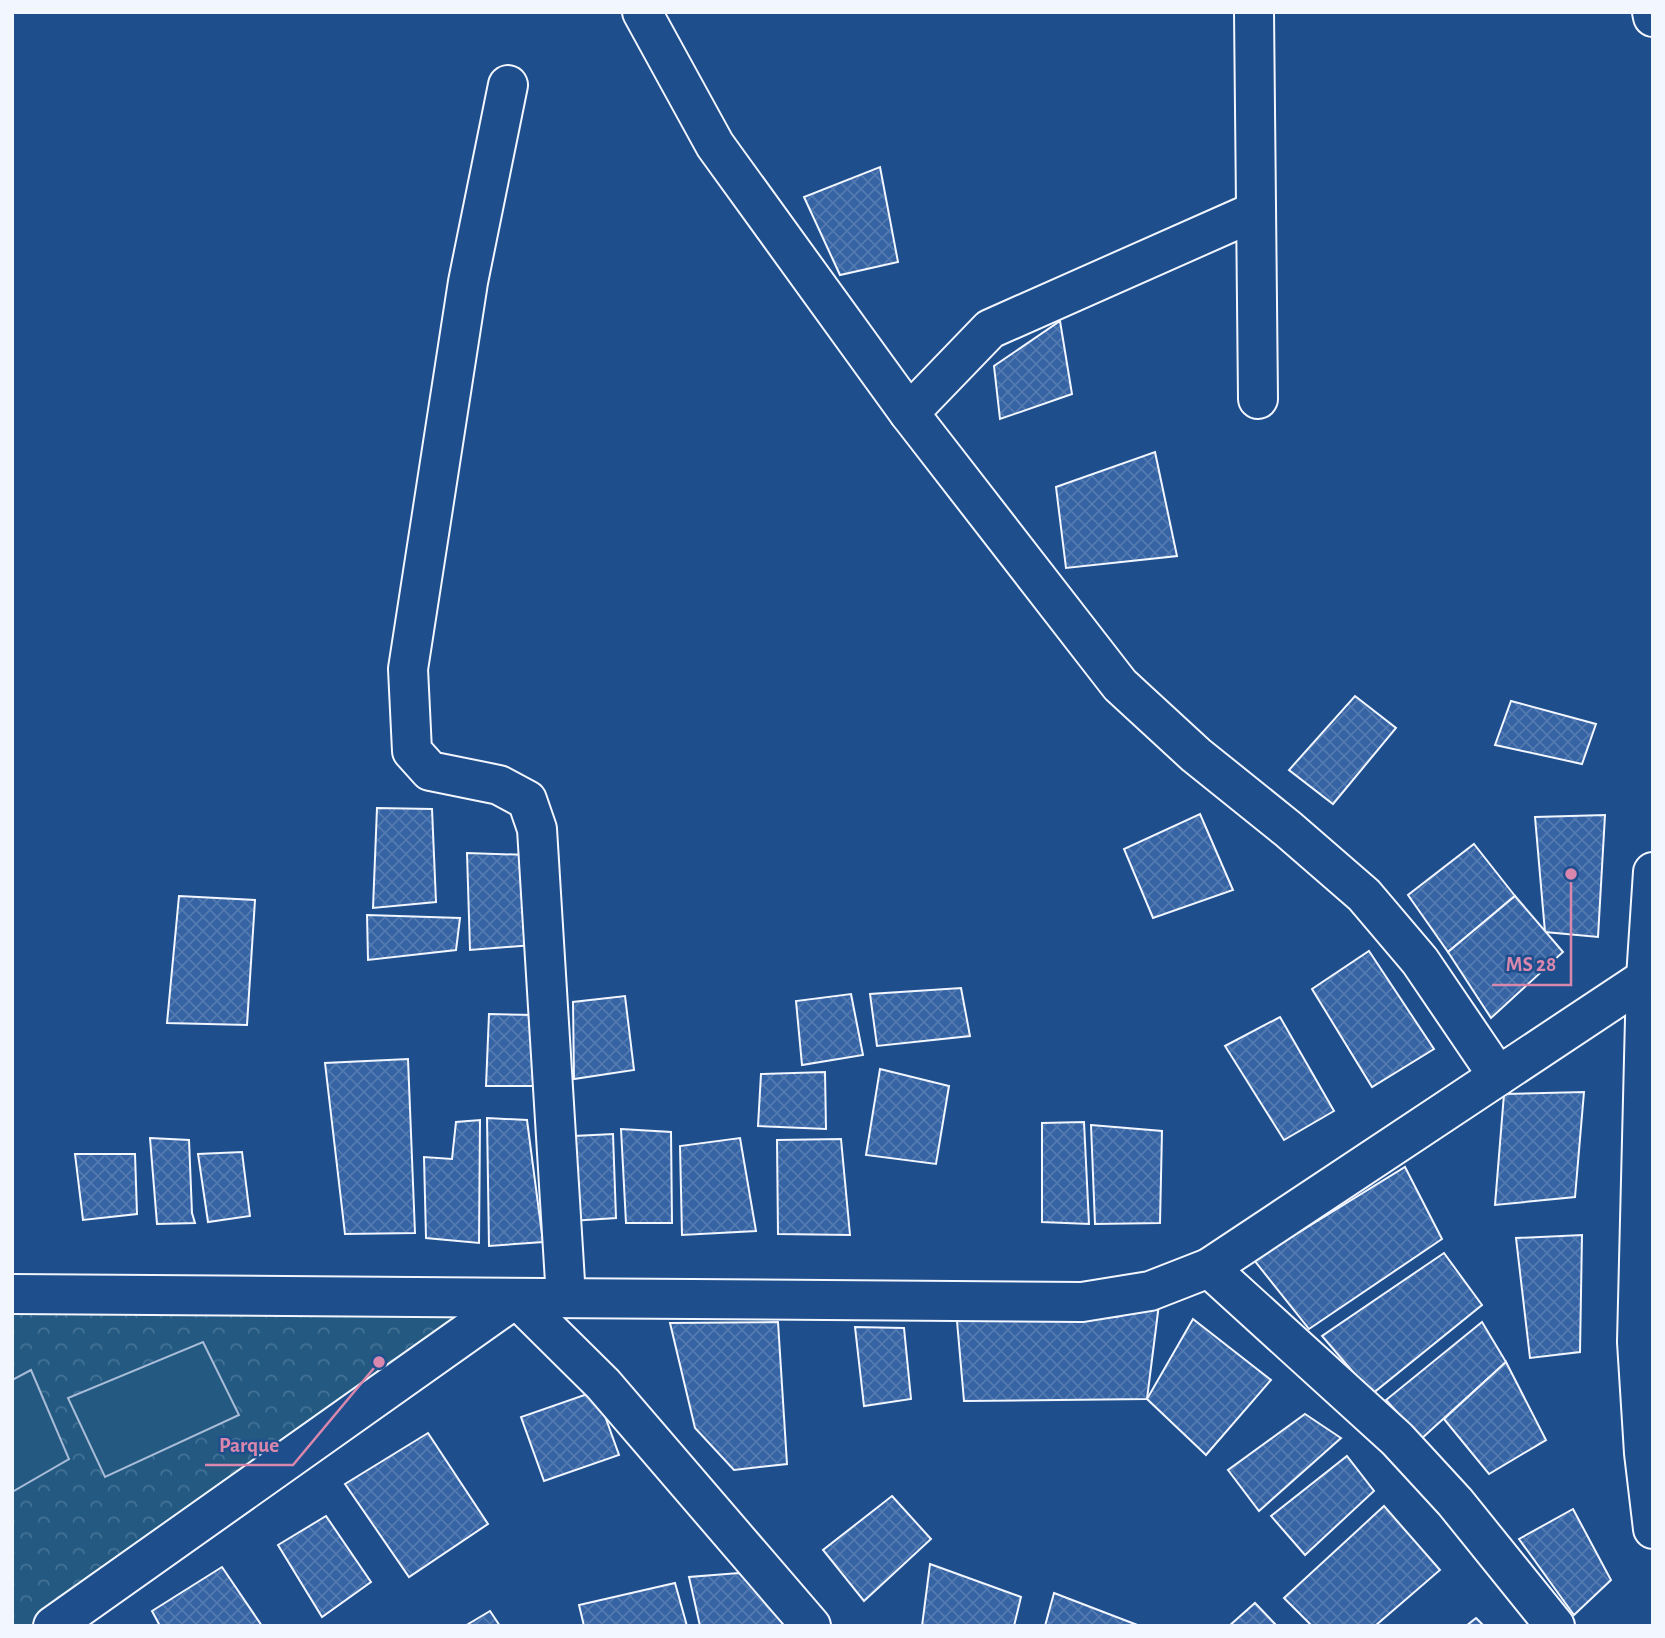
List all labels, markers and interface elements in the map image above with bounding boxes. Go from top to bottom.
callout: MS 28 [1492,943,1571,985]
text: MS 28 [1506,954,1556,975]
callout: Parque [205,1423,293,1465]
text: Parque [219,1435,279,1456]

